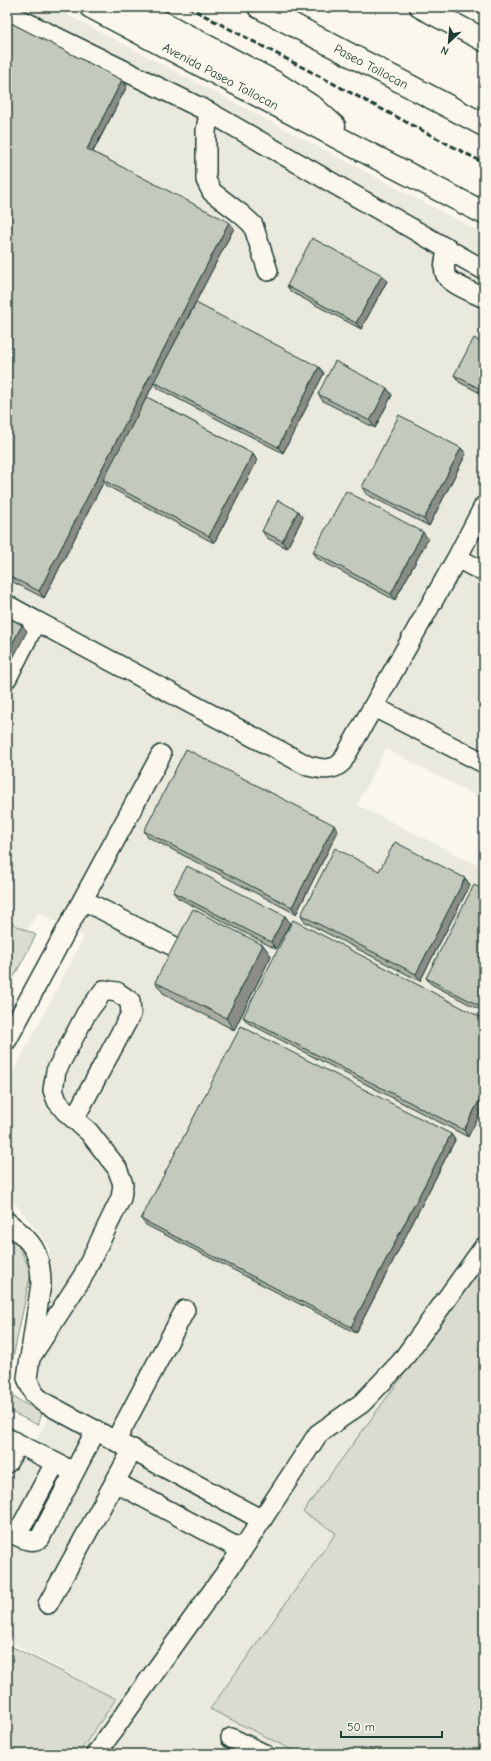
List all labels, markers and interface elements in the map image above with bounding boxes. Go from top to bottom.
north arrow [429,22,469,62]
street label: Avenida Paseo Tollocan [160,39,281,113]
street label: Paseo Tollocan [332,41,411,92]
text: N [439,43,451,58]
scale bar [341,1713,442,1739]
text: 50 m [347,1720,375,1734]

